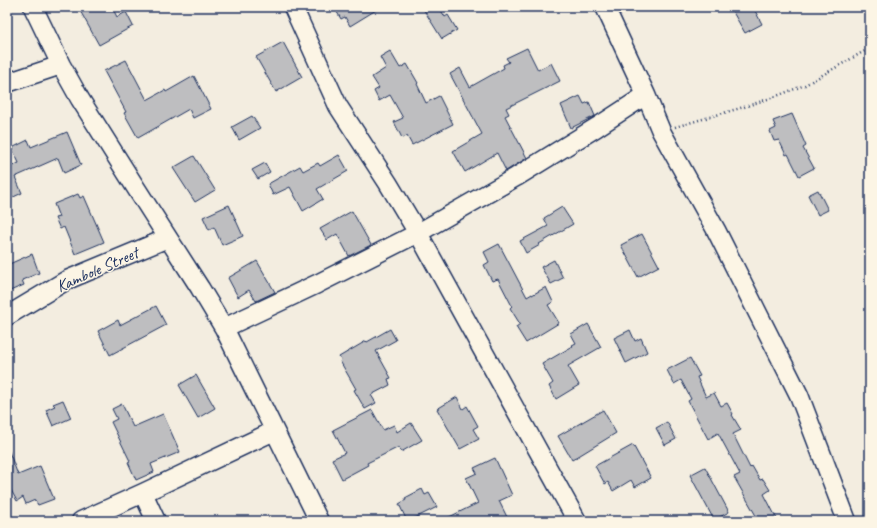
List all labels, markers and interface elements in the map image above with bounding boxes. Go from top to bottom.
street label: Kambole Street [53,241,144,297]

